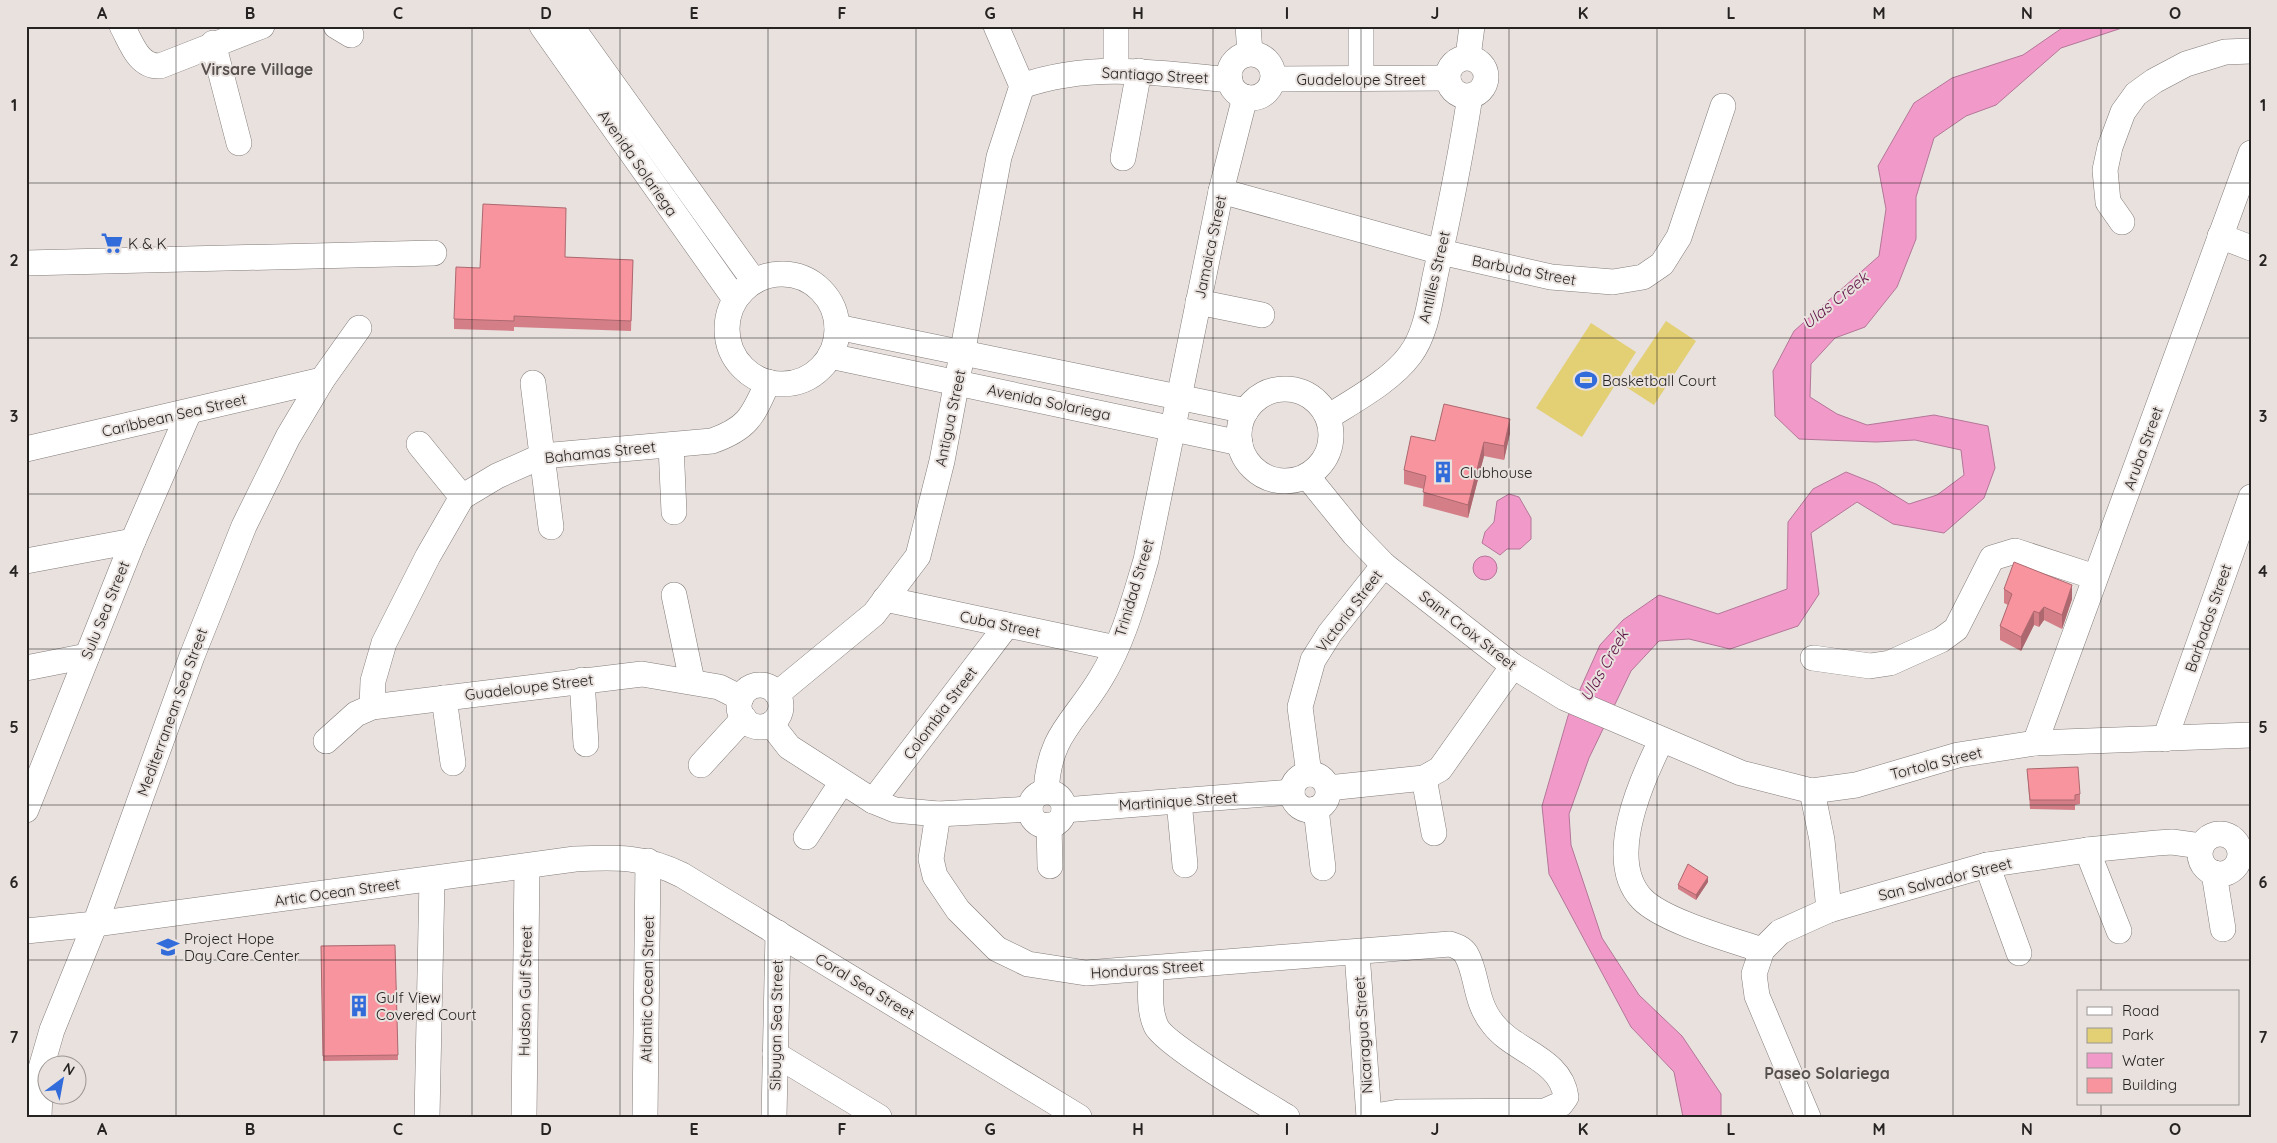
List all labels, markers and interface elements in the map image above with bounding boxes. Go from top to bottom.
text: A [97,3,108,23]
text: B [245,3,255,23]
text: C [393,3,403,23]
text: D [540,3,552,23]
text: E [689,3,699,23]
text: F [838,3,847,23]
text: G [984,3,996,23]
text: H [1132,3,1144,23]
text: I [1285,3,1289,23]
text: J [1431,3,1439,23]
text: K [1578,3,1588,23]
text: L [1727,3,1736,23]
text: M [1872,3,1886,23]
text: N [2021,3,2033,23]
text: O [2169,3,2181,23]
district label: Virsare Village [201,59,313,79]
street label: Santiago Street [1101,63,1209,87]
street label: Guadeloupe Street [1296,70,1426,89]
text: 1 [11,95,17,115]
text: 1 [2260,95,2266,115]
street label: Avenida Solariega [594,106,682,220]
street label: Jamaica Street [1190,193,1230,301]
street label: Antilles Street [1414,229,1454,325]
supermarket icon: K & K [99,230,125,256]
place label: K & K [128,234,167,253]
text: 2 [9,250,19,270]
text: 2 [2258,250,2268,270]
street label: Barbuda Street [1470,251,1578,289]
water label: Ulas Creek [1798,266,1873,333]
sports icon: Basketball Court [1573,367,1599,393]
street label: Antigua Street [930,368,970,468]
place label: Basketball Court [1602,371,1717,390]
street label: Avenida Solariega [986,380,1112,424]
street label: Caribbean Sea Street [100,389,248,441]
street label: Aruba Street [2119,404,2167,492]
text: 3 [10,406,18,426]
text: 3 [2259,406,2267,426]
street label: Bahamas Street [544,437,656,467]
building icon: Clubhouse [1430,459,1456,485]
place label: Clubhouse [1460,463,1532,482]
street label: Trinidad Street [1110,537,1158,639]
street label: Sulu Sea Street [77,558,133,662]
text: 4 [9,561,19,581]
street label: Barbados Street [2181,561,2235,675]
text: 4 [2258,561,2268,581]
street label: Victoria Street [1312,566,1386,656]
street label: Saint Croix Street [1415,586,1521,674]
street label: Cuba Street [958,606,1042,642]
water label: Ulas Creek [1575,624,1633,704]
street label: Mediterranean Sea Street [133,625,211,799]
street label: Colombia Street [899,663,981,763]
street label: Guadeloupe Street [464,670,594,704]
text: 5 [9,717,19,737]
text: 5 [2258,717,2268,737]
street label: Tortola Street [1888,742,1984,784]
street label: Martinique Street [1118,787,1238,815]
street label: San Salvador Street [1876,853,2014,905]
text: 6 [10,872,19,892]
text: 6 [2259,872,2268,892]
street label: Artic Ocean Street [273,874,401,910]
street label: Atlantic Ocean Street [636,915,658,1063]
street label: Hudson Gulf Street [514,926,536,1056]
place label: Project Hope Day Care Center [184,929,300,965]
school or university icon: Project Hope Day Care Center [155,934,181,960]
street label: Coral Sea Street [812,949,918,1023]
street label: Honduras Street [1090,956,1204,982]
street label: Sibuyan Sea Street [765,959,787,1091]
street label: Nicaragua Street [1349,976,1377,1094]
place label: Gulf View Covered Court [376,988,476,1024]
legend [2077,990,2240,1106]
building icon: Gulf View Covered Court [346,993,372,1019]
text: Road [2122,1001,2159,1020]
text: Park [2122,1025,2154,1044]
text: 7 [10,1027,19,1047]
text: 7 [2259,1027,2268,1047]
text: Water [2122,1051,2165,1070]
north arrow [38,1056,88,1106]
text: N [60,1059,78,1079]
district label: Paseo Solariega [1764,1063,1890,1083]
text: Building [2122,1075,2177,1094]
text: A [97,1119,108,1139]
text: B [245,1119,255,1139]
text: C [393,1119,403,1139]
text: D [540,1119,552,1139]
text: E [689,1119,699,1139]
text: F [838,1119,847,1139]
text: G [984,1119,996,1139]
text: H [1132,1119,1144,1139]
text: I [1285,1119,1289,1139]
text: J [1431,1119,1439,1139]
text: K [1578,1119,1588,1139]
text: L [1727,1119,1736,1139]
text: M [1872,1119,1886,1139]
text: N [2021,1119,2033,1139]
text: O [2169,1119,2181,1139]

